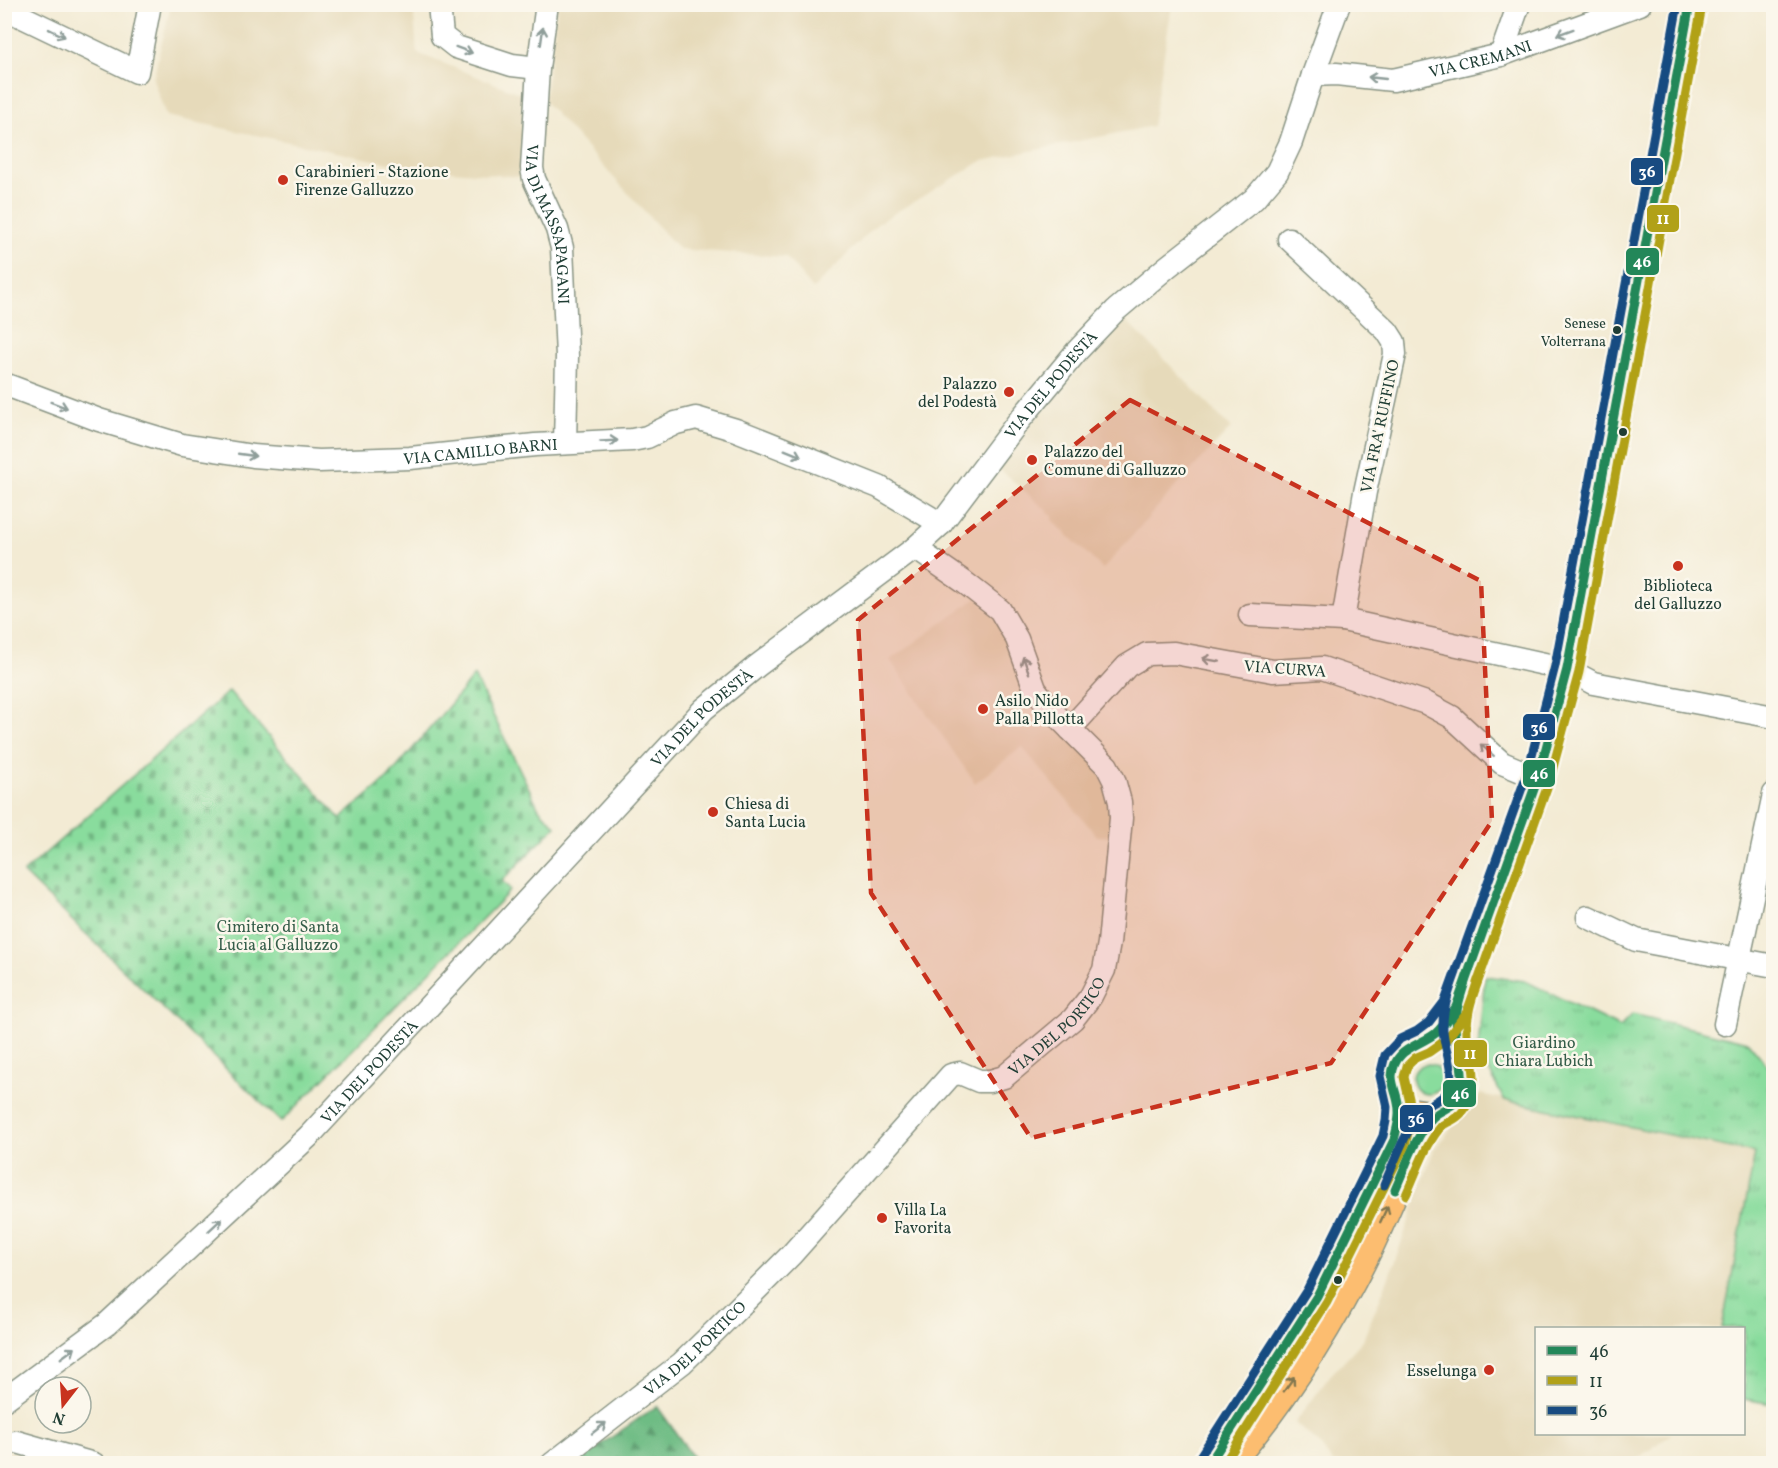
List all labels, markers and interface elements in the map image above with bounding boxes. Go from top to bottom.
one-way arrow [537,27,548,46]
one-way arrow [1556,27,1575,38]
one-way arrow [48,28,66,40]
street label: VIA CREMANI [1427,36,1535,84]
one-way arrow [454,45,473,56]
one-way arrow [1368,72,1387,83]
street label: VIA DI MASSAPAGANI [519,143,574,305]
line badge: 36 [1630,157,1664,186]
place label: Carabinieri - Stazione Firenze Galluzzo [295,162,449,202]
text: 36 [1639,162,1656,184]
marker: Carabinieri - Stazione Firenze Galluzzo [276,173,290,187]
line badge: 11 [1646,204,1680,233]
text: 11 [1657,209,1669,231]
line badge: 46 [1625,247,1660,276]
text: 46 [1633,252,1651,274]
place label: Senese Volterrana [1541,315,1606,352]
marker: Senese Volterrana [1611,324,1623,336]
street label: VIA DEL PODESTÀ [1000,327,1103,444]
street label: VIA FRA' RUFFINO [1356,357,1406,495]
place label: Palazzo del Podestà [918,374,997,414]
marker: Palazzo del Podestà [1002,385,1016,399]
one-way arrow [49,401,68,412]
unlabelled marker [1617,426,1629,438]
street label: VIA CAMILLO BARNI [403,435,558,471]
one-way arrow [598,435,618,446]
place label: Palazzo del Comune di Galluzzo [1044,442,1186,482]
one-way arrow [784,448,802,459]
one-way arrow [237,450,256,461]
marker: Palazzo del Comune di Galluzzo [1025,453,1039,467]
marker: Biblioteca del Galluzzo [1671,559,1685,573]
place label: Biblioteca del Galluzzo [1634,576,1722,616]
one-way arrow [1202,654,1221,665]
one-way arrow [1020,656,1031,674]
street label: VIA CURVA [1243,656,1327,684]
street label: VIA DEL PODESTÀ [646,664,759,773]
place label: Asilo Nido Palla Pillotta [995,691,1084,731]
marker: Asilo Nido Palla Pillotta [976,702,990,716]
line badge: 36 [1522,713,1556,741]
text: 36 [1531,718,1548,740]
one-way arrow [1480,743,1495,757]
line badge: 46 [1522,759,1556,788]
text: 46 [1530,764,1548,786]
place label: Chiesa di Santa Lucia [725,794,806,834]
marker: Chiesa di Santa Lucia [706,805,720,819]
park label: Cimitero di Santa Lucia al Galluzzo [217,917,339,957]
street label: VIA DEL PORTICO [1004,974,1112,1082]
street label: VIA DEL PODESTÀ [316,1016,424,1130]
park label: Giardino Chiara Lubich [1495,1033,1593,1073]
line badge: 11 [1453,1039,1488,1068]
text: 11 [1464,1044,1476,1066]
line badge: 46 [1442,1079,1477,1108]
text: 46 [1451,1084,1469,1106]
line badge: 36 [1399,1104,1434,1133]
text: 36 [1408,1109,1425,1131]
place label: Villa La Favorita [894,1200,952,1240]
one-way arrow [1380,1205,1391,1223]
marker: Villa La Favorita [875,1211,889,1225]
one-way arrow [207,1218,222,1232]
unlabelled marker [1332,1274,1344,1286]
street label: VIA DEL PORTICO [640,1297,752,1402]
legend [1535,1327,1745,1435]
text: 46 [1589,1340,1609,1365]
one-way arrow [60,1347,76,1359]
place label: Esselunga [1407,1361,1477,1383]
marker: Esselunga [1482,1363,1496,1377]
text: 11 [1589,1370,1603,1395]
north arrow [33,1375,93,1435]
one-way arrow [1283,1376,1295,1393]
text: 36 [1589,1400,1607,1425]
text: N [50,1405,68,1430]
one-way arrow [590,1421,606,1434]

